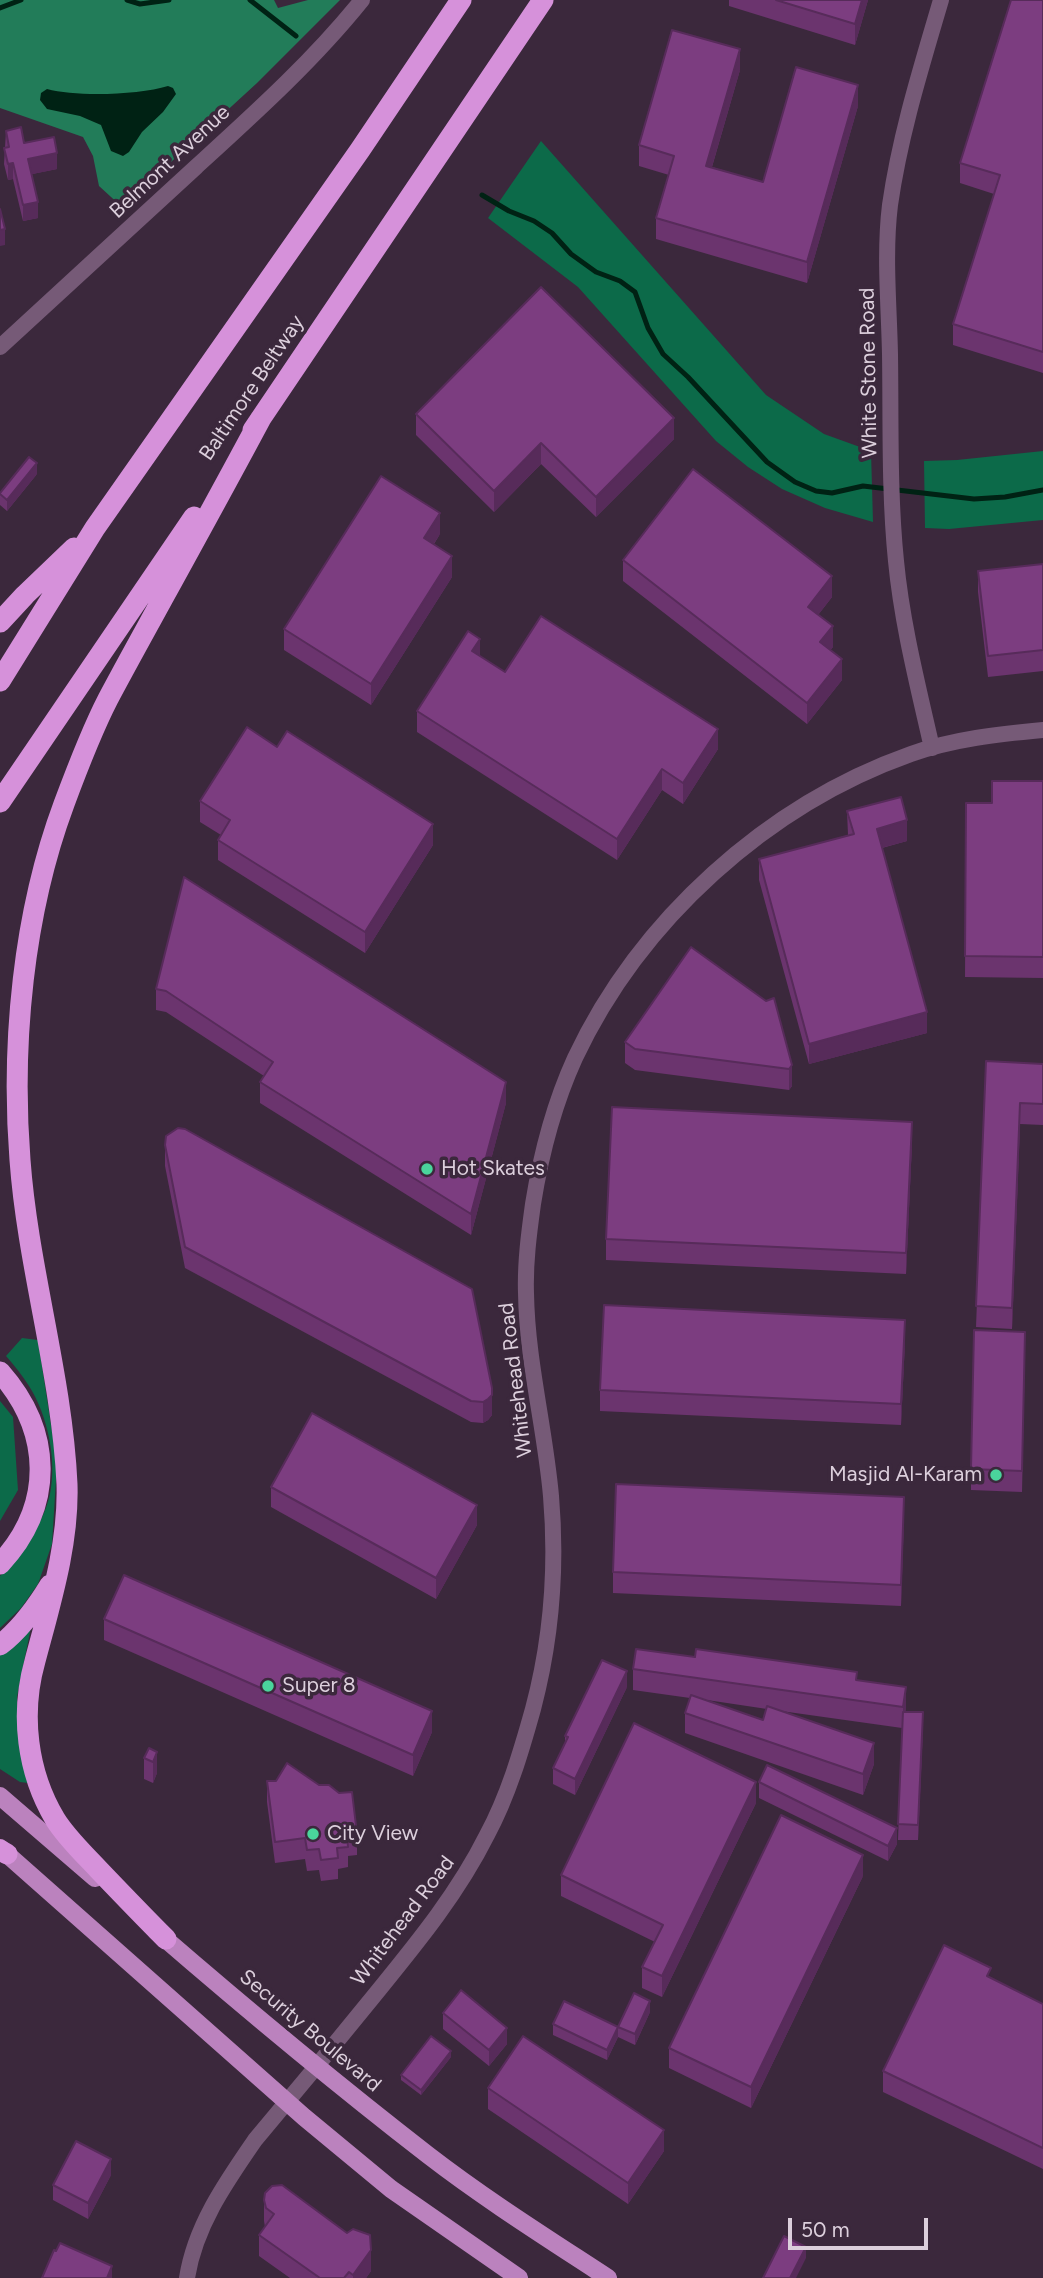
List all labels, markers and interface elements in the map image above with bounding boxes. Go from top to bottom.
street label: Belmont Avenue [105,100,235,224]
street label: White Stone Road [855,287,883,459]
street label: Baltimore Beltway [194,311,310,465]
place label: Hot Skates [441,1156,545,1182]
marker: Hot Skates [419,1161,435,1177]
street label: Whitehead Road [494,1301,538,1459]
place label: Masjid Al-Karam [829,1462,982,1488]
marker: Masjid Al-Karam [988,1467,1004,1483]
place label: Super 8 [282,1673,356,1699]
marker: Super 8 [260,1678,276,1694]
place label: City View [327,1821,418,1847]
marker: City View [305,1826,321,1842]
street label: Whitehead Road [346,1851,460,1991]
street label: Security Boulevard [234,1964,386,2098]
scale bar [791,2204,931,2248]
text: 50 m [801,2217,850,2242]

